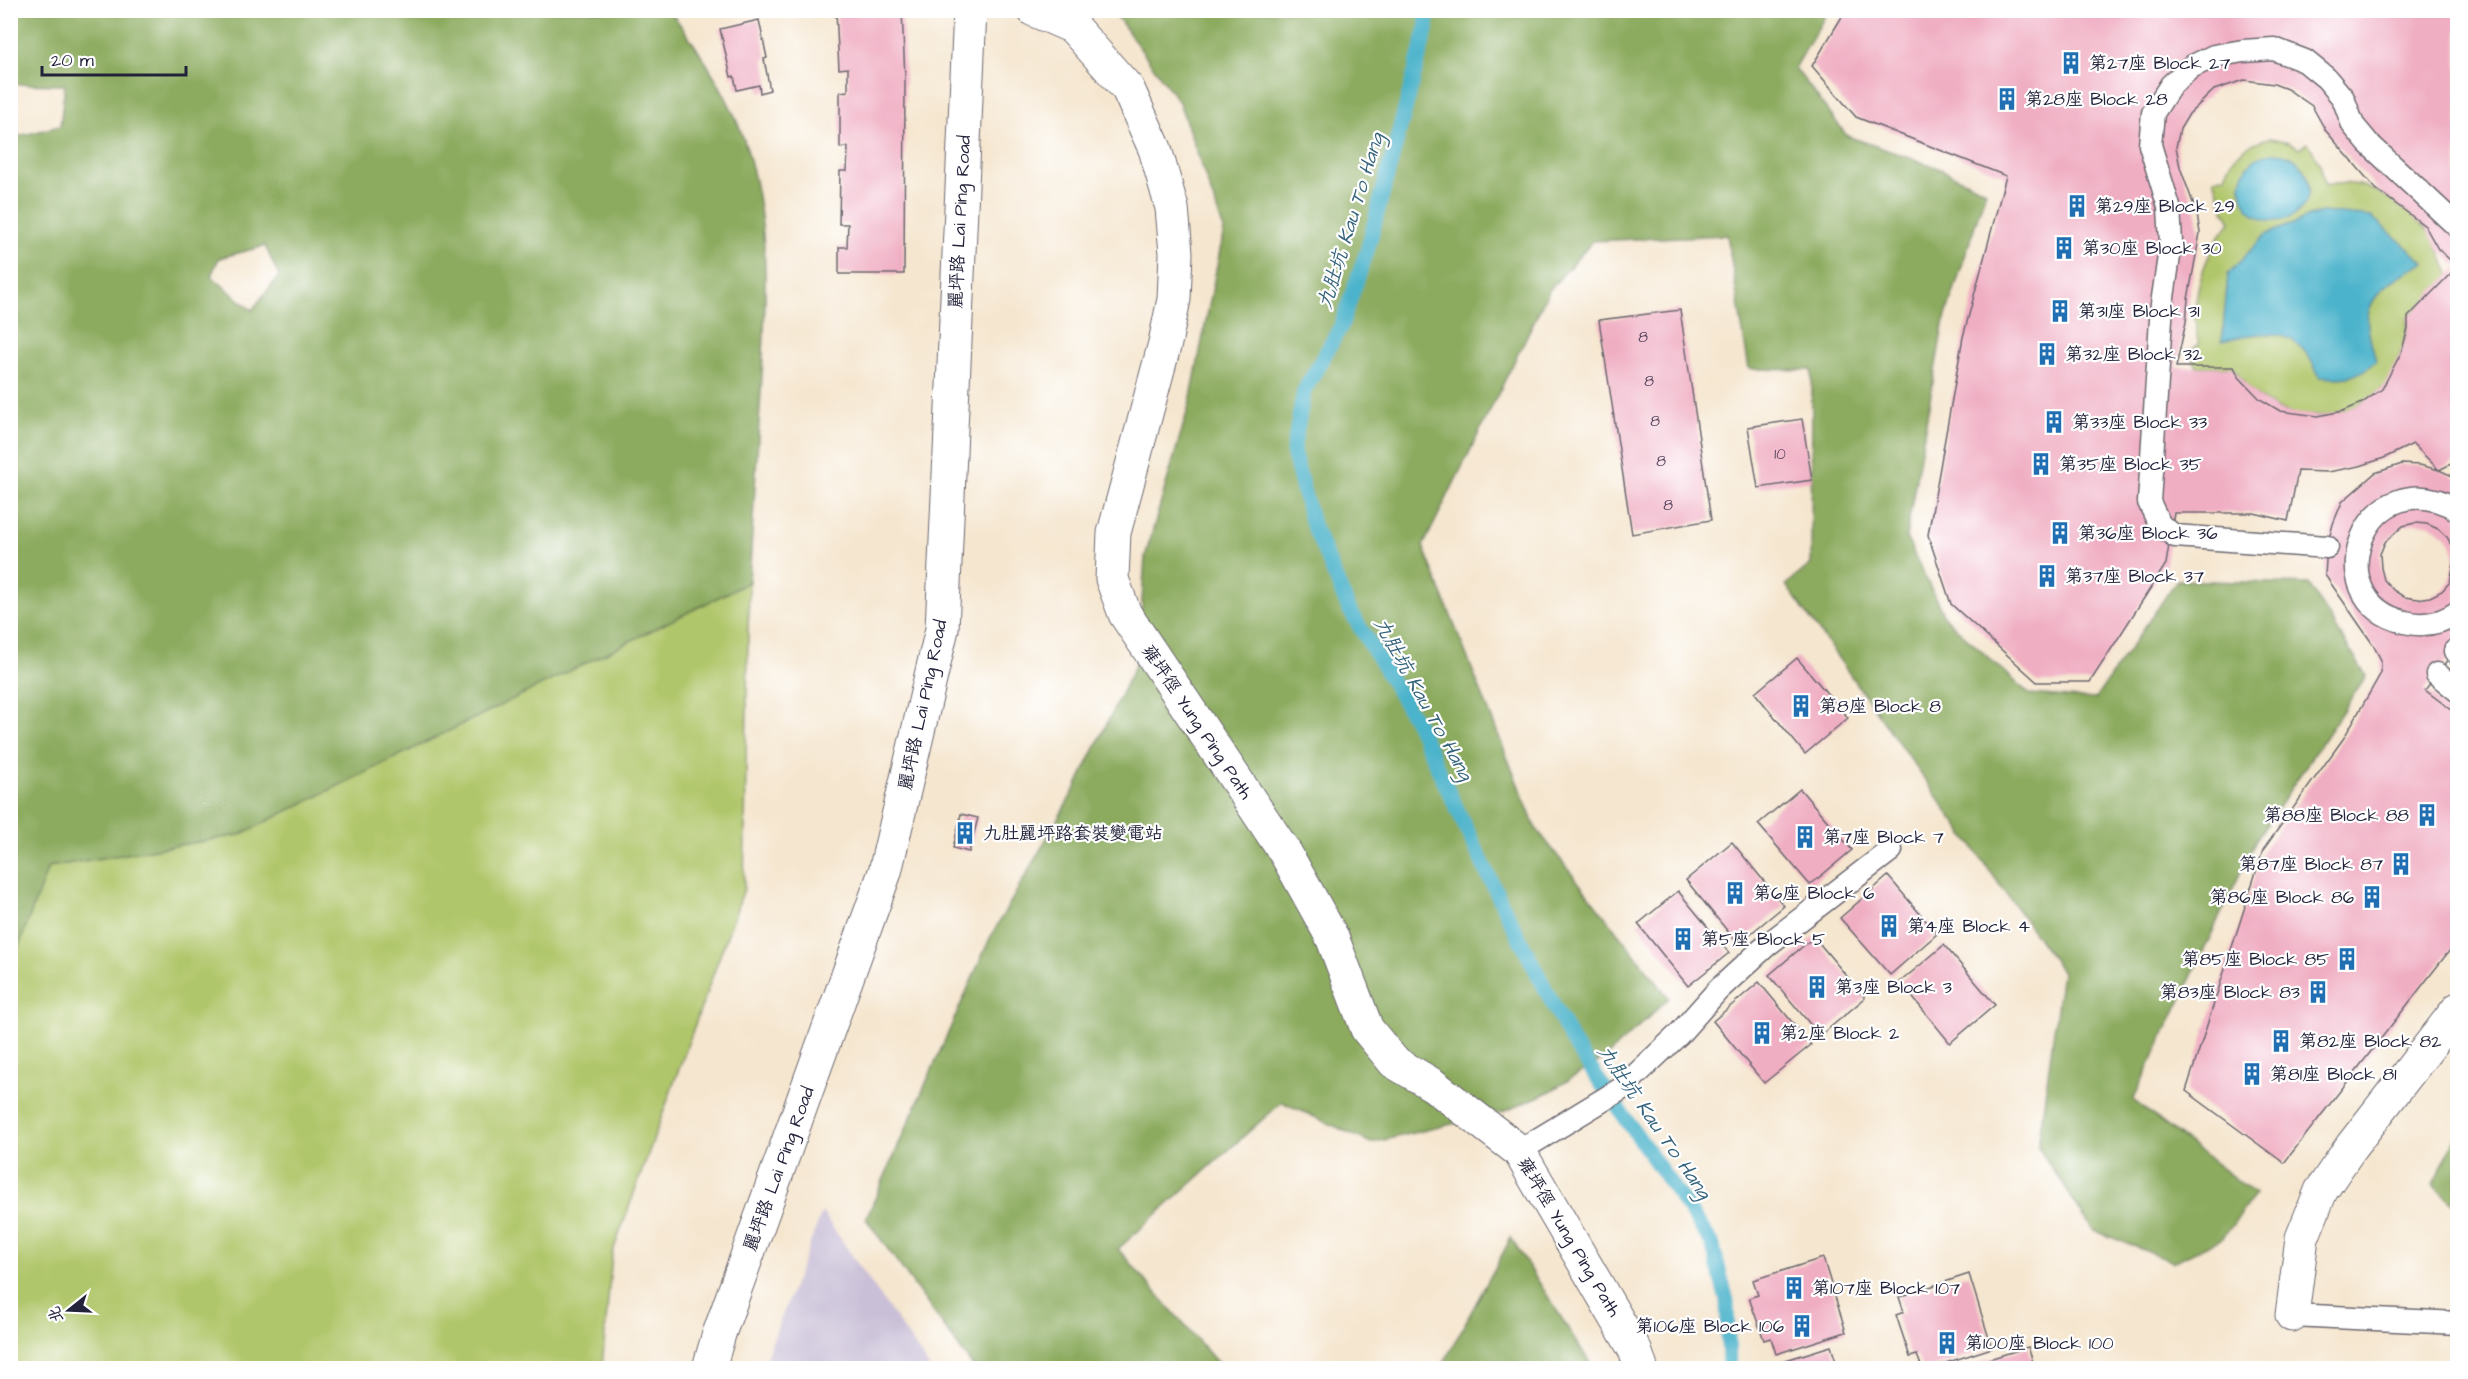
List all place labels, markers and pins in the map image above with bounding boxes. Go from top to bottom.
building icon: 第27座 Block 27 [2058,50,2084,76]
place label: 第27座 Block 27 [2089,51,2230,76]
building icon: 第28座 Block 28 [1994,86,2020,112]
place label: 第28座 Block 28 [2025,87,2168,112]
building icon: 第29座 Block 29 [2064,193,2090,219]
place label: 第29座 Block 29 [2095,194,2235,219]
building icon: 第30座 Block 30 [2051,235,2077,261]
place label: 第30座 Block 30 [2082,236,2222,261]
building icon: 第31座 Block 31 [2047,298,2073,324]
place label: 第31座 Block 31 [2078,299,2200,324]
building icon: 第32座 Block 32 [2034,341,2060,367]
place label: 第32座 Block 32 [2065,342,2203,367]
building icon: 第33座 Block 33 [2041,409,2067,435]
place label: 第33座 Block 33 [2072,410,2207,435]
building icon: 第35座 Block 35 [2028,451,2054,477]
place label: 第35座 Block 35 [2059,452,2202,477]
building icon: 第36座 Block 36 [2047,520,2073,546]
place label: 第36座 Block 36 [2078,521,2218,546]
building icon: 第37座 Block 37 [2034,563,2060,589]
place label: 第37座 Block 37 [2065,564,2204,589]
building icon: 第8座 Block 8 [1788,693,1814,719]
place label: 第8座 Block 8 [1819,694,1941,719]
building icon: 第88座 Block 88 [2414,802,2440,828]
place label: 第88座 Block 88 [2264,803,2409,828]
building icon: 九肚麗坪路套裝變電站 [952,820,978,846]
place label: 九肚麗坪路套裝變電站 [983,821,1163,846]
building icon: 第7座 Block 7 [1792,824,1818,850]
place label: 第7座 Block 7 [1823,825,1944,850]
building icon: 第87座 Block 87 [2388,851,2414,877]
place label: 第87座 Block 87 [2239,852,2383,877]
building icon: 第6座 Block 6 [1722,880,1748,906]
place label: 第6座 Block 6 [1753,881,1874,906]
building icon: 第86座 Block 86 [2359,884,2385,910]
place label: 第86座 Block 86 [2209,885,2354,910]
building icon: 第4座 Block 4 [1876,913,1902,939]
place label: 第4座 Block 4 [1907,914,2030,939]
building icon: 第5座 Block 5 [1670,926,1696,952]
place label: 第5座 Block 5 [1701,927,1825,952]
building icon: 第85座 Block 85 [2334,946,2360,972]
place label: 第85座 Block 85 [2182,947,2329,972]
building icon: 第3座 Block 3 [1804,974,1830,1000]
place label: 第3座 Block 3 [1835,975,1952,1000]
building icon: 第83座 Block 83 [2305,979,2331,1005]
place label: 第83座 Block 83 [2160,980,2300,1005]
building icon: 第2座 Block 2 [1749,1020,1775,1046]
place label: 第2座 Block 2 [1780,1021,1900,1046]
building icon: 第82座 Block 82 [2268,1028,2294,1054]
place label: 第82座 Block 82 [2299,1029,2442,1054]
building icon: 第81座 Block 81 [2239,1061,2265,1087]
place label: 第81座 Block 81 [2270,1062,2397,1087]
building icon: 第107座 Block 107 [1781,1275,1807,1301]
place label: 第107座 Block 107 [1812,1276,1960,1301]
building icon: 第106座 Block 106 [1789,1313,1815,1339]
place label: 第106座 Block 106 [1636,1314,1784,1339]
building icon: 第100座 Block 100 [1934,1330,1960,1356]
place label: 第100座 Block 100 [1965,1331,2114,1356]

